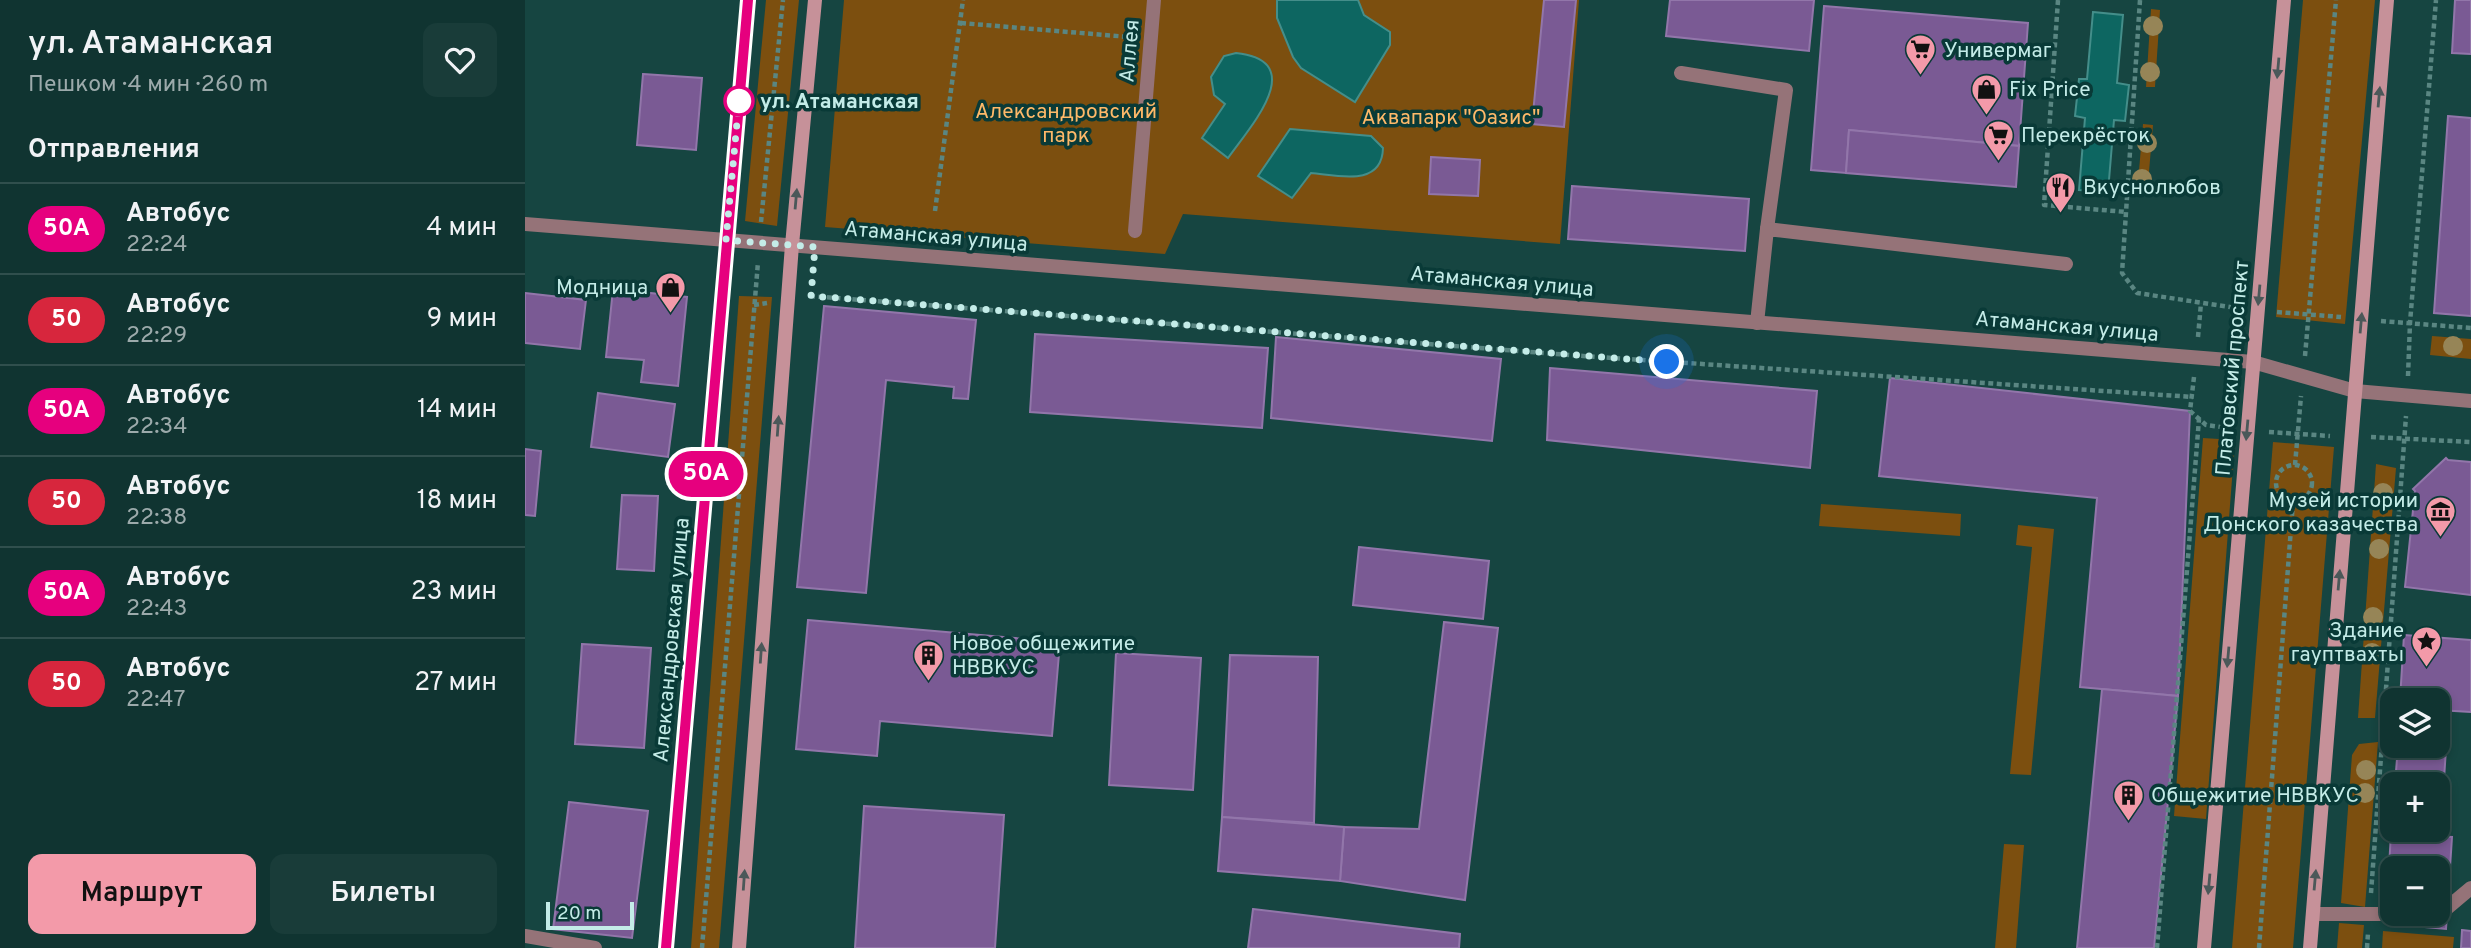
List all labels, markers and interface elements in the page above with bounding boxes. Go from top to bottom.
street label: Аллея [1114,18,1147,84]
button: heart [423,23,497,97]
text: ул. Атаманская [28,24,273,66]
supermarket icon: Универмаг [1904,33,1938,77]
place label: Универмаг [1944,38,2052,65]
one-way arrow [2272,57,2283,79]
text: Пешком · 4 мин · 260 m [28,71,268,100]
shop icon: Fix Price [1969,72,2003,116]
place label: Fix Price [2009,77,2091,104]
one-way arrow [2374,85,2385,107]
marker: ул. Атаманская [724,86,754,116]
place label: ул. Атаманская [760,89,919,116]
park label: Александровский парк [975,99,1157,150]
park label: Аквапарк "Оазис" [1362,105,1540,132]
supermarket icon: Перекрёсток [1981,118,2015,162]
place label: Перекрёсток [2021,123,2150,150]
text: Отправления [28,134,200,167]
restaurant icon: Вкуснолюбов [2043,170,2077,214]
place label: Вкуснолюбов [2083,175,2221,202]
one-way arrow [791,188,802,210]
text: Автобус [126,198,231,231]
text: 4 мин [426,212,497,245]
text: 50А [43,214,90,244]
street label: Атаманская улица [843,216,1029,259]
text: 22:24 [126,231,187,260]
street label: Платовский проспект [2211,259,2256,477]
street label: Атаманская улица [1409,261,1595,304]
shop icon: Модница [654,270,688,314]
place label: Модница [556,275,648,302]
one-way arrow [2253,284,2264,306]
text: Автобус [126,289,231,322]
text: 9 мин [427,303,497,336]
text: 50 [51,305,82,335]
street label: Атаманская улица [1974,306,2160,349]
one-way arrow [2356,312,2367,334]
text: 22:29 [126,322,187,351]
your location [1649,344,1684,379]
text: Автобус [126,380,231,413]
text: 14 мин [417,394,497,427]
text: 50А [43,396,90,426]
text: 22:34 [126,413,187,442]
one-way arrow [773,415,784,437]
one-way arrow [2241,419,2252,441]
line badge: 50А [666,451,746,497]
text: 50А [683,459,729,489]
text: Автобус [126,471,231,504]
text: 18 мин [417,485,497,518]
text: 50 [51,487,82,517]
place label: Музей истории Донского казачества [2203,488,2418,539]
museum icon: Музей истории Донского казачества [2424,495,2458,539]
text: 22:38 [126,504,187,533]
street label: Александровская улица [648,517,697,764]
text: Автобус [126,562,231,595]
one-way arrow [2334,569,2345,591]
text: 23 мин [411,576,497,609]
text: 50А [43,578,90,608]
text: 22:43 [126,595,187,624]
place label: Здание гауптвахты [2291,618,2404,669]
place icon: Здание гауптвахты [2410,625,2444,669]
place label: Новое общежитие НВВКУС [952,631,1135,682]
building icon: Новое общежитие НВВКУС [912,638,946,682]
one-way arrow [756,642,767,664]
one-way arrow [2222,646,2233,668]
text: Автобус [126,653,231,686]
text: 27 мин [414,667,497,700]
text: 50 [51,669,82,699]
text: 22:47 [126,686,185,715]
map controls [2380,688,2450,926]
button: layers [2380,688,2450,758]
button: + [2380,772,2450,842]
building icon: Общежитие НВВКУС [2111,778,2145,822]
place label: Общежитие НВВКУС [2151,783,2359,810]
button: Маршрут [28,854,256,934]
button: Билеты [270,854,497,934]
button: − [2380,856,2450,926]
one-way arrow [739,869,750,891]
one-way arrow [2310,869,2321,891]
one-way arrow [2203,873,2214,895]
scale bar [546,899,633,931]
text: 20 m [557,902,601,926]

